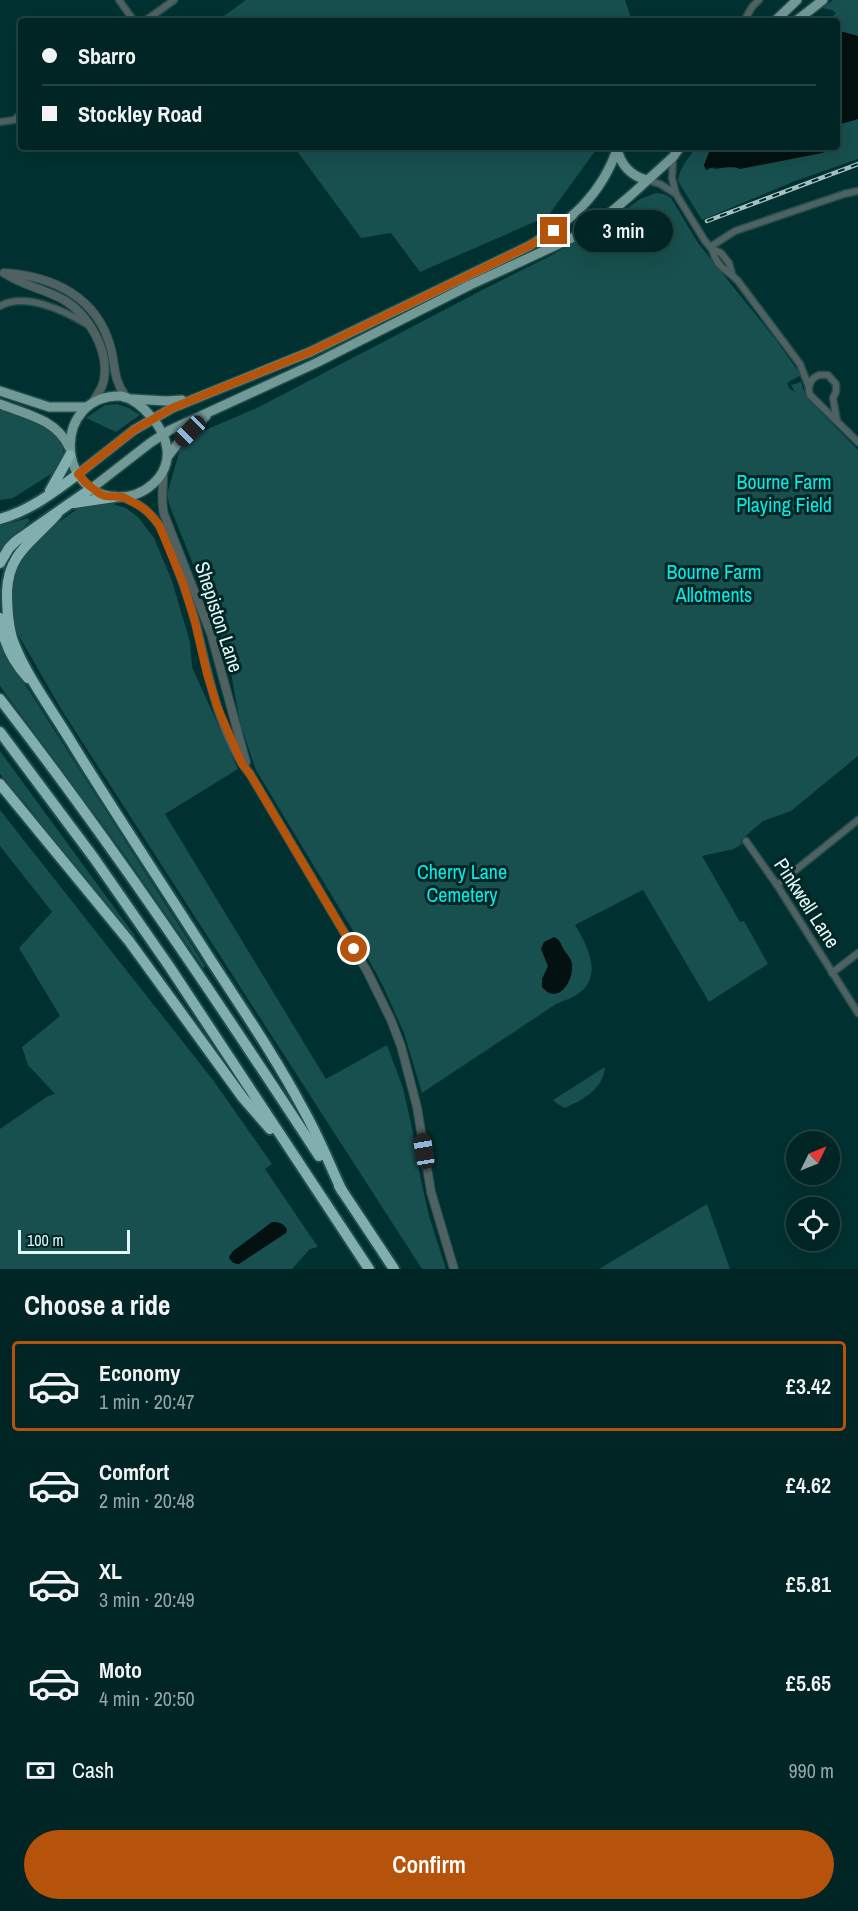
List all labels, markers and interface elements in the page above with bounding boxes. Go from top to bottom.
text: Sbarro [78,41,136,71]
text: Stockley Road [78,99,202,129]
callout: 3 min [575,210,674,252]
route end [540,217,567,244]
text: 3 min [602,217,645,244]
car [171,412,209,450]
park label: Bourne Farm Playing Field [736,468,832,518]
street label: Shepiston Lane [189,558,250,676]
park label: Bourne Farm Allotments [667,558,761,608]
street label: Pinkwell Lane [768,853,847,953]
park label: Cherry Lane Cemetery [417,858,507,908]
route start [340,935,367,962]
north arrow [786,1131,840,1185]
map controls [786,1131,840,1251]
car [412,1132,436,1170]
button: locate [786,1197,840,1251]
scale bar [18,1227,130,1254]
text: 100 m [27,1229,63,1251]
text: Choose a ride [24,1287,170,1323]
text: Economy [99,1358,180,1388]
icon: car [27,1359,81,1413]
text: £3.42 [786,1371,831,1401]
text: 1 min · 20:47 [99,1388,195,1415]
text: Comfort [99,1457,169,1487]
icon: car [27,1458,81,1512]
text: £4.62 [786,1470,831,1500]
text: 2 min · 20:48 [99,1487,195,1514]
text: XL [99,1556,122,1586]
icon: car [27,1557,81,1611]
text: £5.81 [786,1569,831,1599]
text: 3 min · 20:49 [99,1586,195,1613]
text: Moto [99,1655,142,1685]
icon: car [27,1656,81,1710]
text: £5.65 [786,1668,831,1698]
text: 4 min · 20:50 [99,1685,195,1712]
icon: cash [24,1754,57,1787]
text: Cash [72,1755,114,1785]
text: 990 m [788,1757,834,1784]
button: Confirm [24,1830,834,1899]

